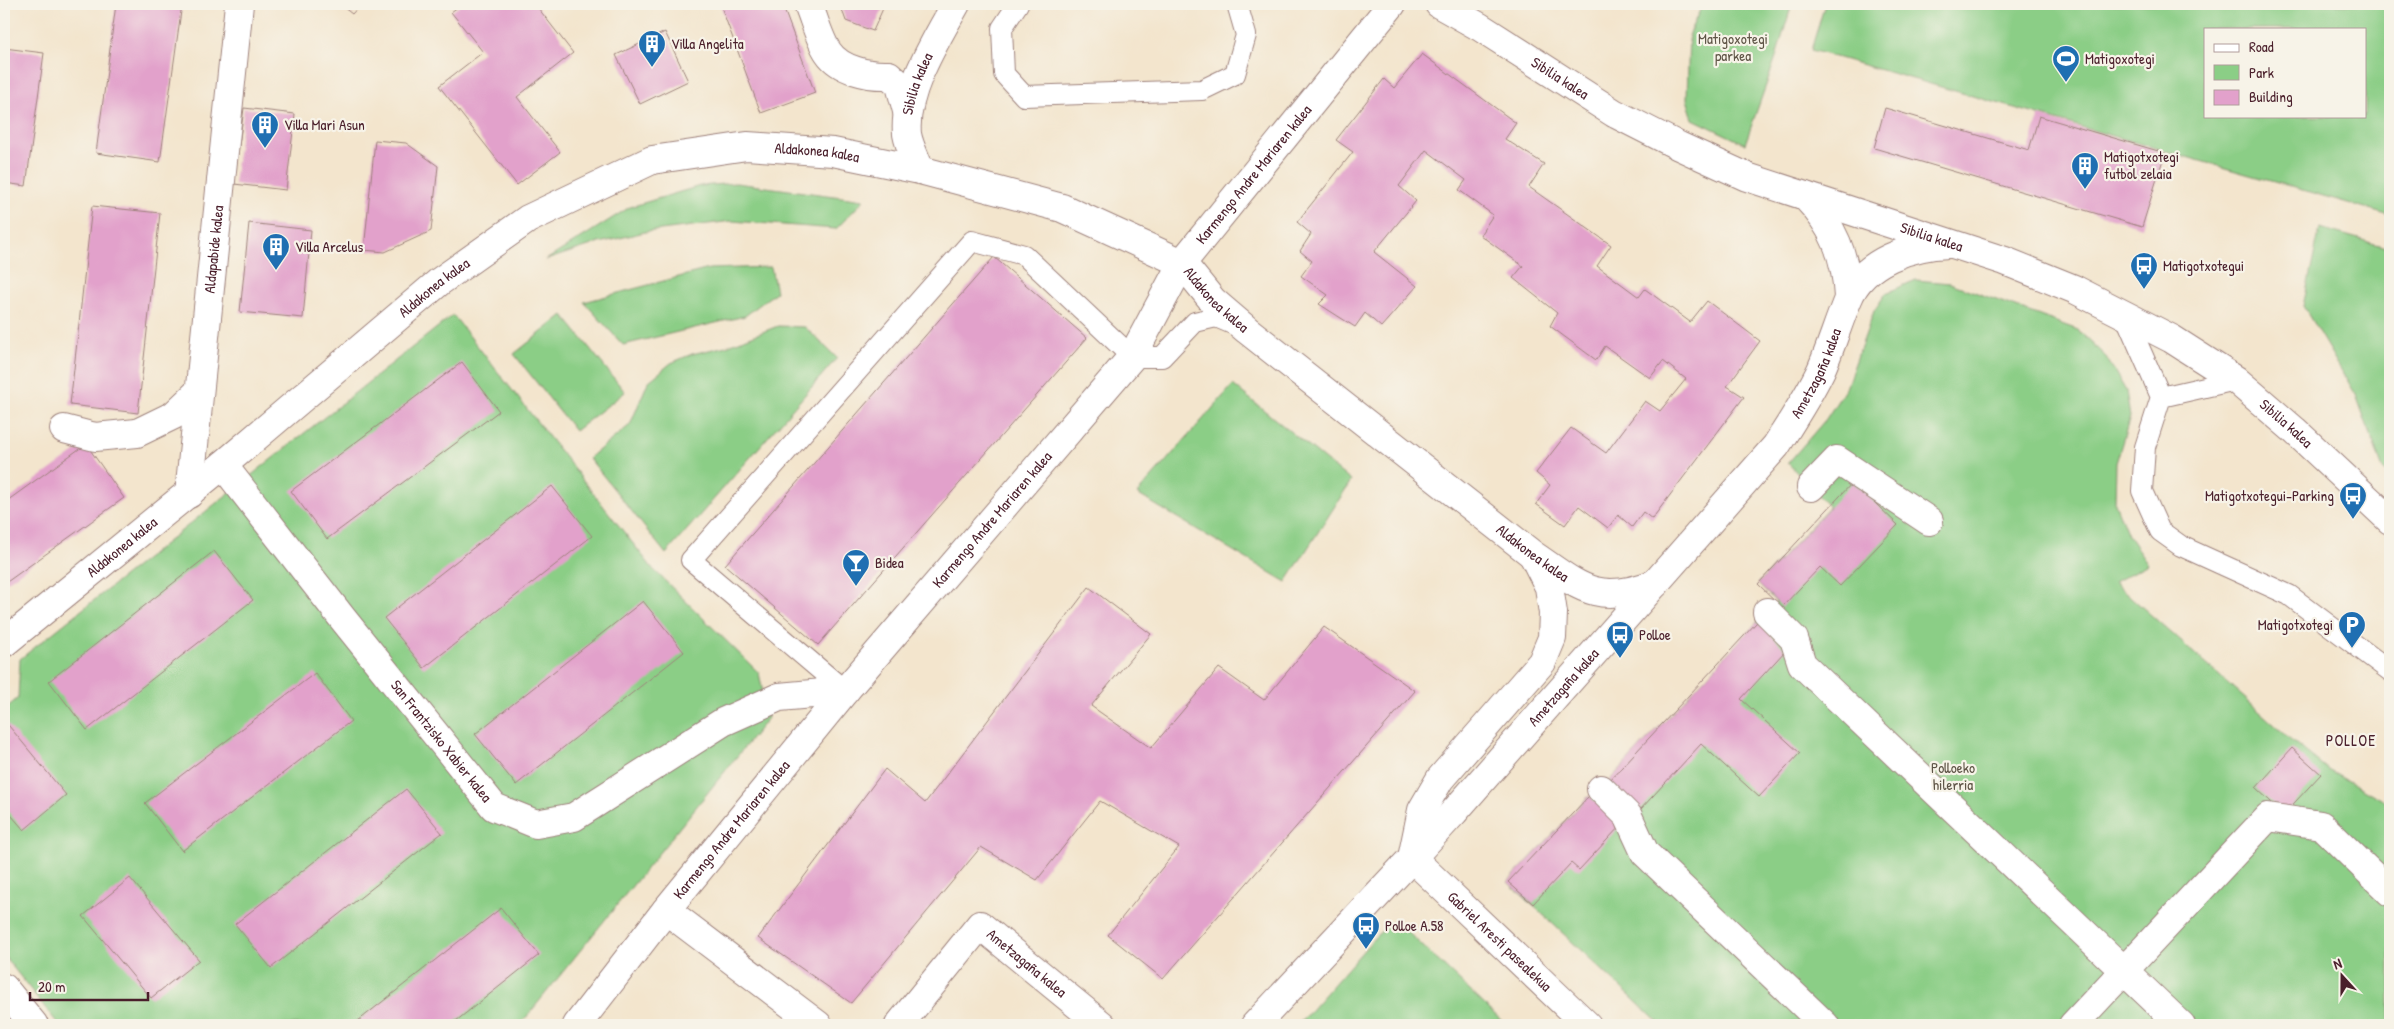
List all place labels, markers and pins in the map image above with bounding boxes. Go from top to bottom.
building icon: Villa Angelita [637,29,667,68]
place label: Villa Angelita [671,33,744,54]
sports icon: Matigoxotegi [2051,44,2081,83]
place label: Matigoxotegi [2085,48,2155,69]
building icon: Villa Mari Asun [250,110,280,149]
place label: Villa Mari Asun [284,114,365,135]
place label: Matigotxotegi futbol zelaia [2104,146,2179,184]
building icon: Matigotxotegi futbol zelaia [2070,151,2100,190]
building icon: Villa Arcelus [261,232,291,271]
place label: Villa Arcelus [295,236,363,257]
bus stop icon: Matigotxotegui [2129,251,2159,290]
place label: Matigotxotegui [2163,255,2244,276]
bus stop icon: Matigotxotegui-Parking [2338,481,2368,520]
place label: Matigotxotegui-Parking [2205,485,2334,506]
bar icon: Bidea [841,548,871,587]
place label: Bidea [875,552,904,573]
parking icon: Matigotxotegi [2337,610,2367,649]
place label: Matigotxotegi [2258,614,2333,635]
bus stop icon: Polloe [1605,620,1635,659]
place label: Polloe [1639,624,1671,645]
bus stop icon: Polloe A.58 [1351,911,1381,950]
place label: Polloe A.58 [1385,915,1444,936]

